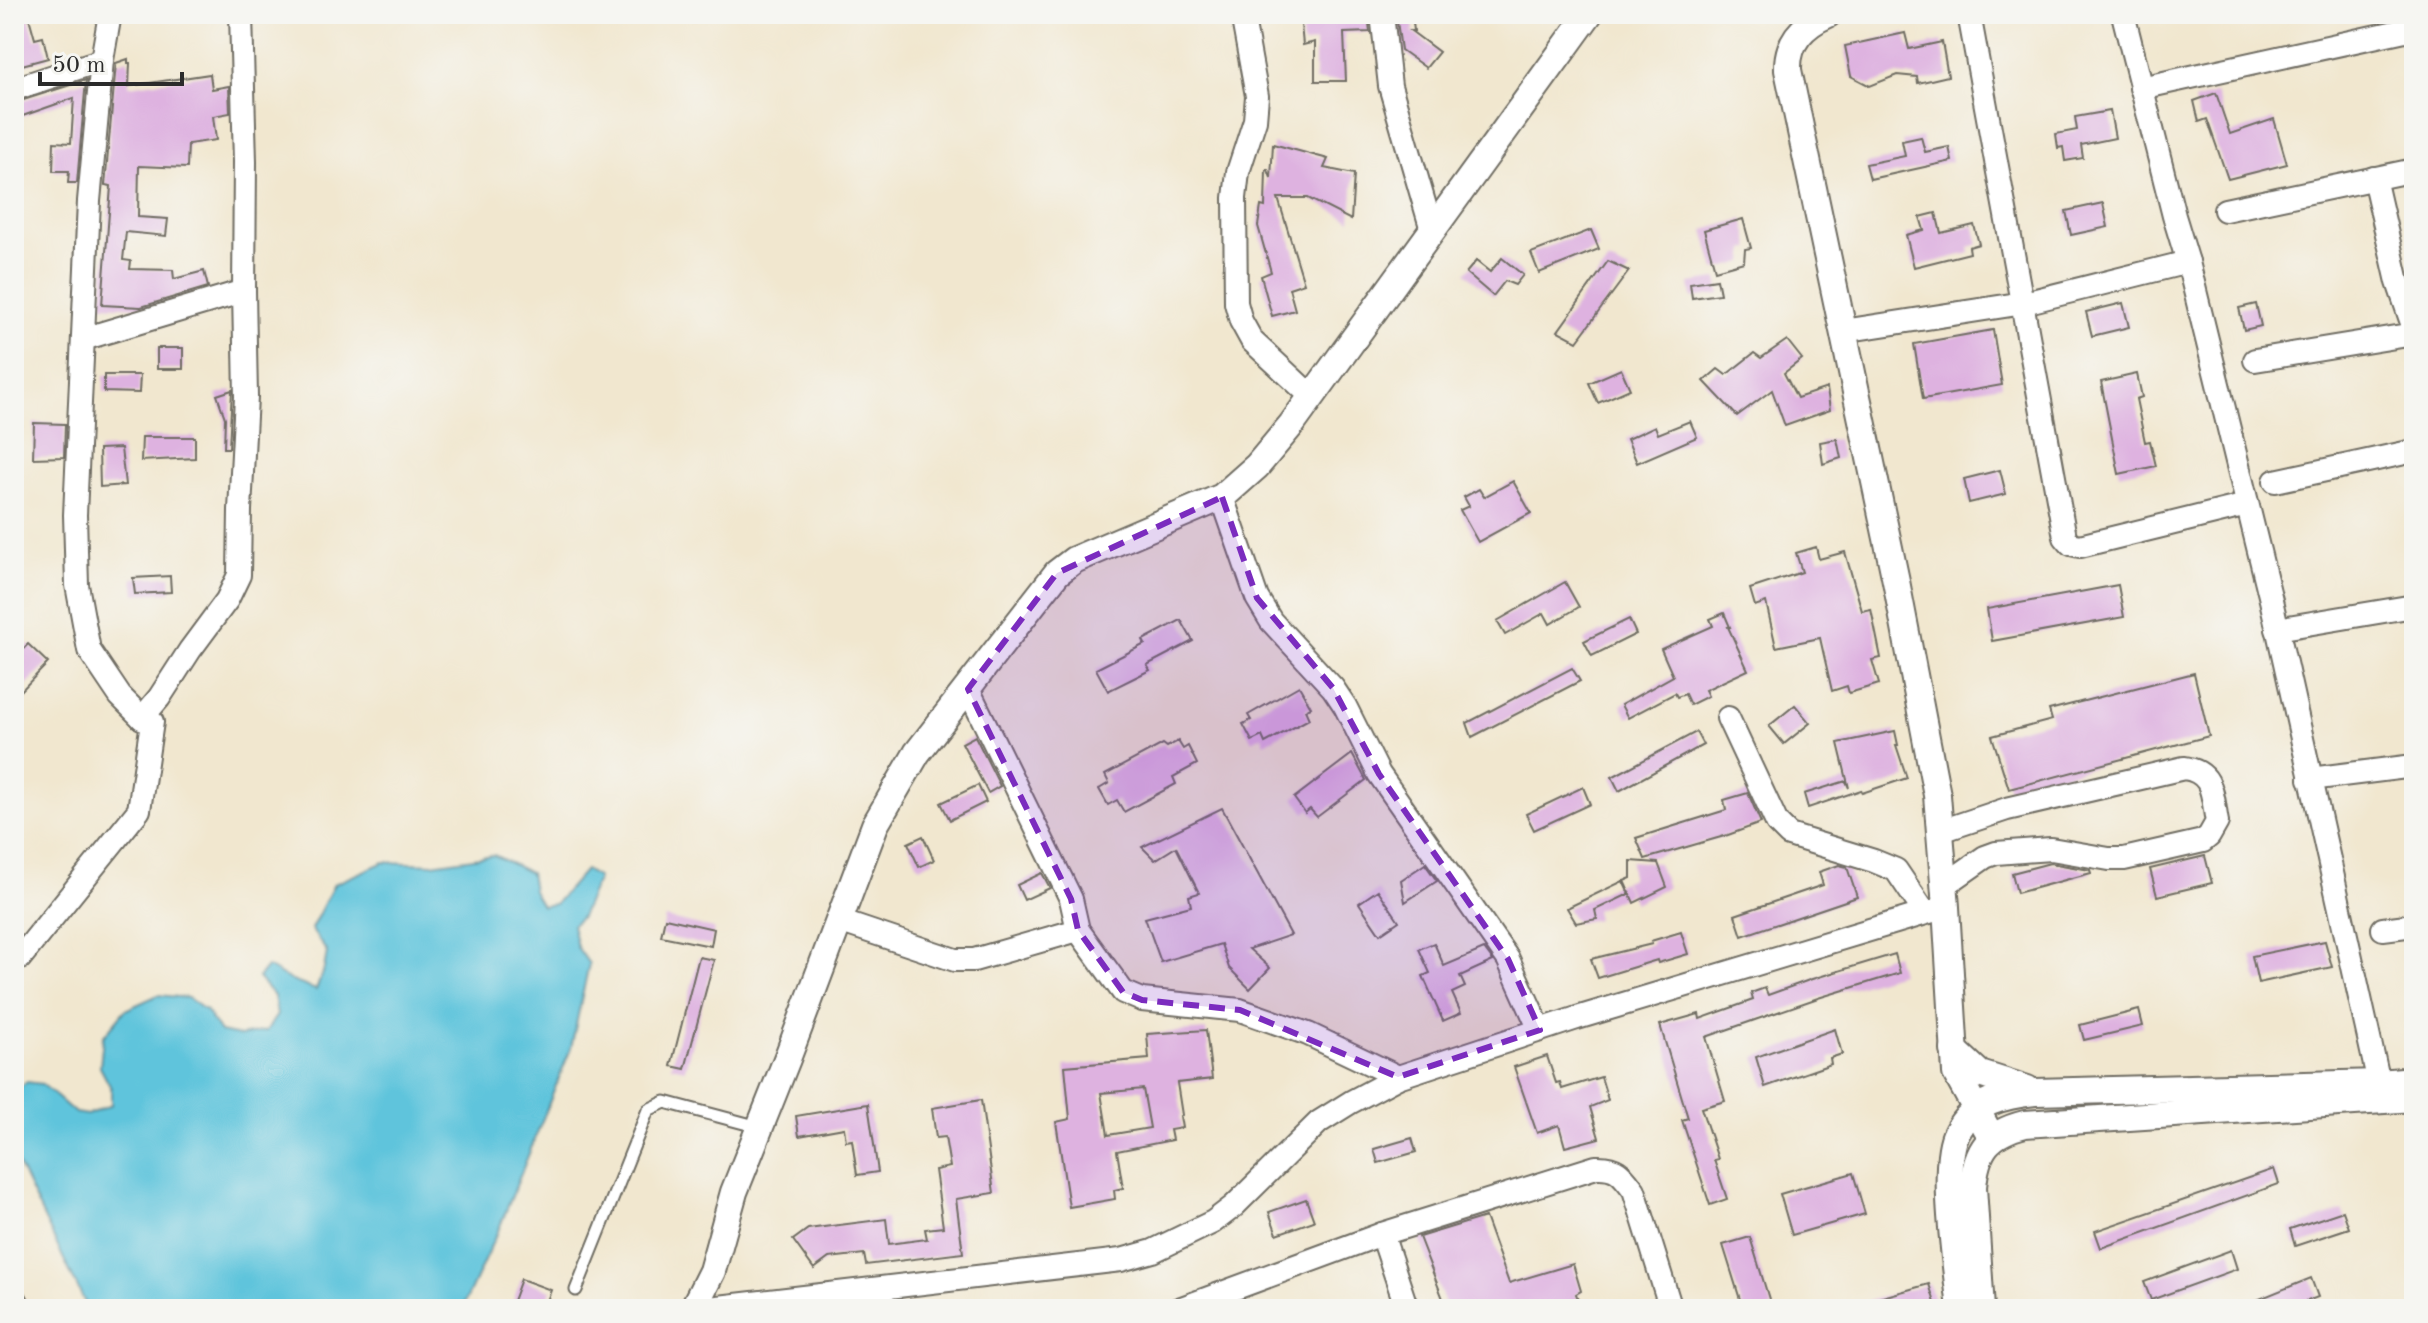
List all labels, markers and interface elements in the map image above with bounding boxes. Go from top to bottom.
scale bar [40,36,182,86]
text: 50 m [52,54,106,78]

